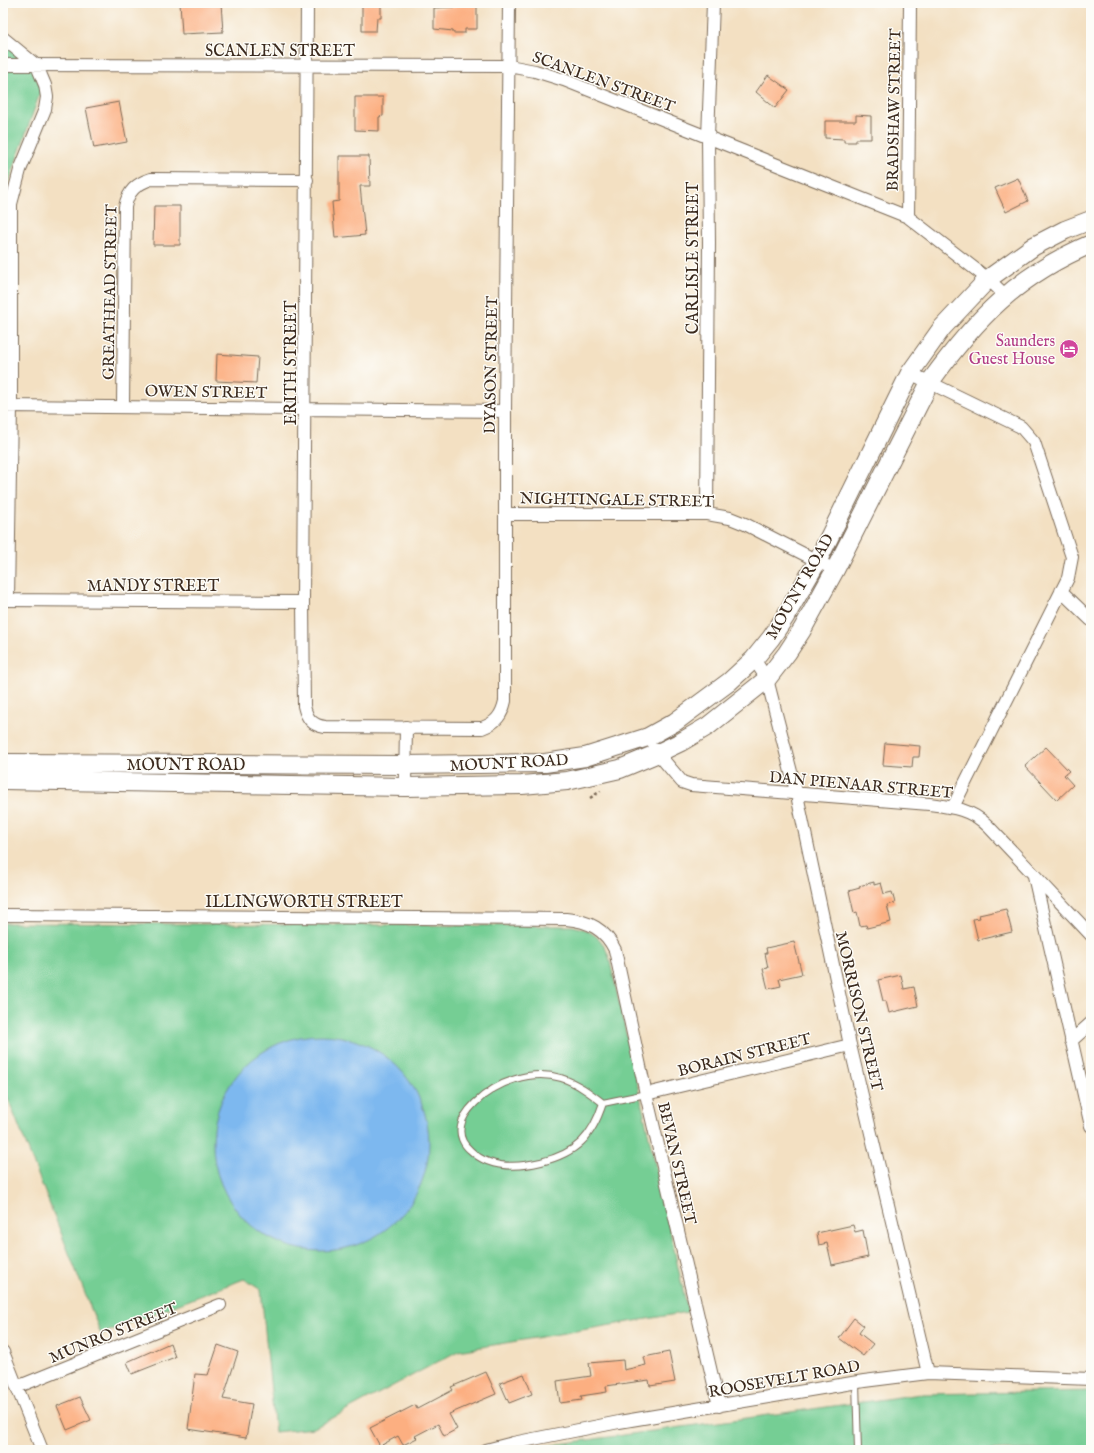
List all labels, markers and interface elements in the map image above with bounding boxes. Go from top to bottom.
street label: BRADSHAW STREET [884,28,906,192]
street label: SCANLEN STREET [205,42,355,62]
street label: SCANLEN STREET [530,48,677,118]
street label: CARLISLE STREET [684,181,704,334]
street label: GREATHEAD STREET [99,204,123,380]
street label: DYASON STREET [481,296,503,434]
street label: ERITH STREET [282,300,302,425]
place label: Saunders Guest House [969,332,1055,370]
hotel icon: Saunders Guest House [1058,338,1080,360]
street label: OWEN STREET [145,382,268,404]
street label: NIGHTINGALE STREET [520,489,715,513]
street label: MOUNT ROAD [762,530,839,643]
street label: MANDY STREET [87,577,219,597]
street label: MOUNT ROAD [449,751,569,777]
street label: MOUNT ROAD [127,756,246,776]
street label: DAN PIENAAR STREET [768,768,954,804]
street label: ILLINGWORTH STREET [205,893,403,913]
street label: MORRISON STREET [830,930,886,1094]
street label: BORAIN STREET [676,1030,813,1082]
street label: BEVAN STREET [652,1100,700,1227]
street label: MUNRO STREET [47,1299,181,1369]
street label: ROOSEVELT ROAD [707,1357,862,1403]

